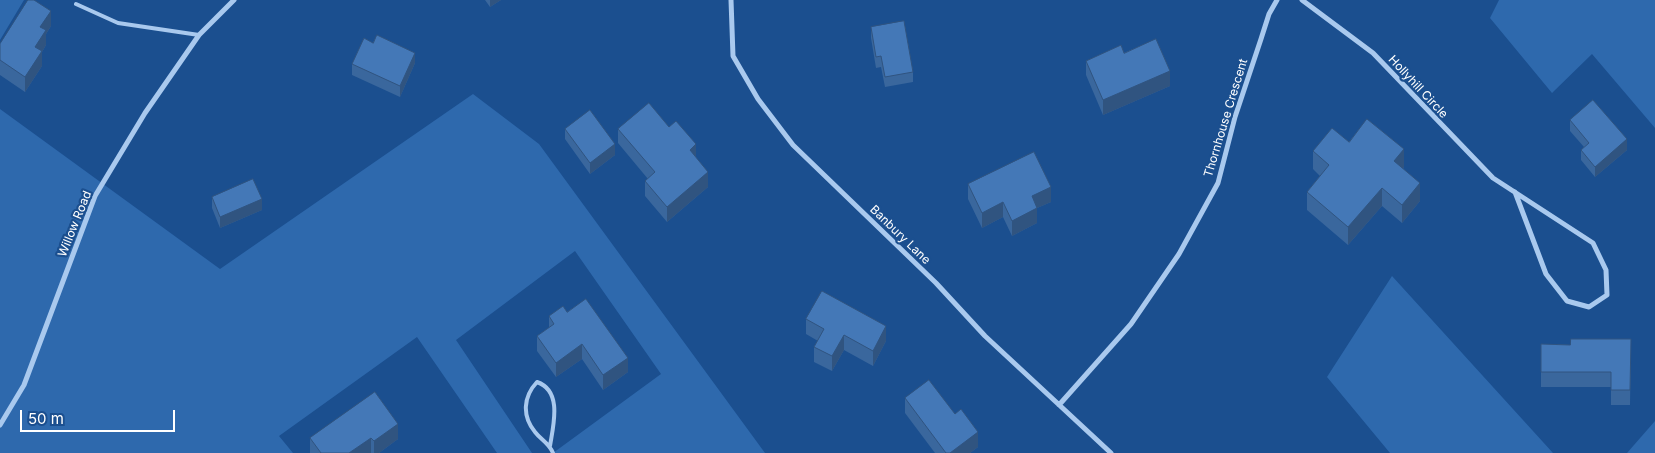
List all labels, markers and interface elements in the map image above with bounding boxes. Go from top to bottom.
street label: Hollyhill Circle [1385,53,1451,121]
street label: Thornhouse Crescent [1201,57,1251,179]
street label: Willow Road [55,189,95,259]
street label: Banbury Lane [867,203,933,267]
scale bar [22,400,178,432]
text: 50 m [28,409,64,428]

